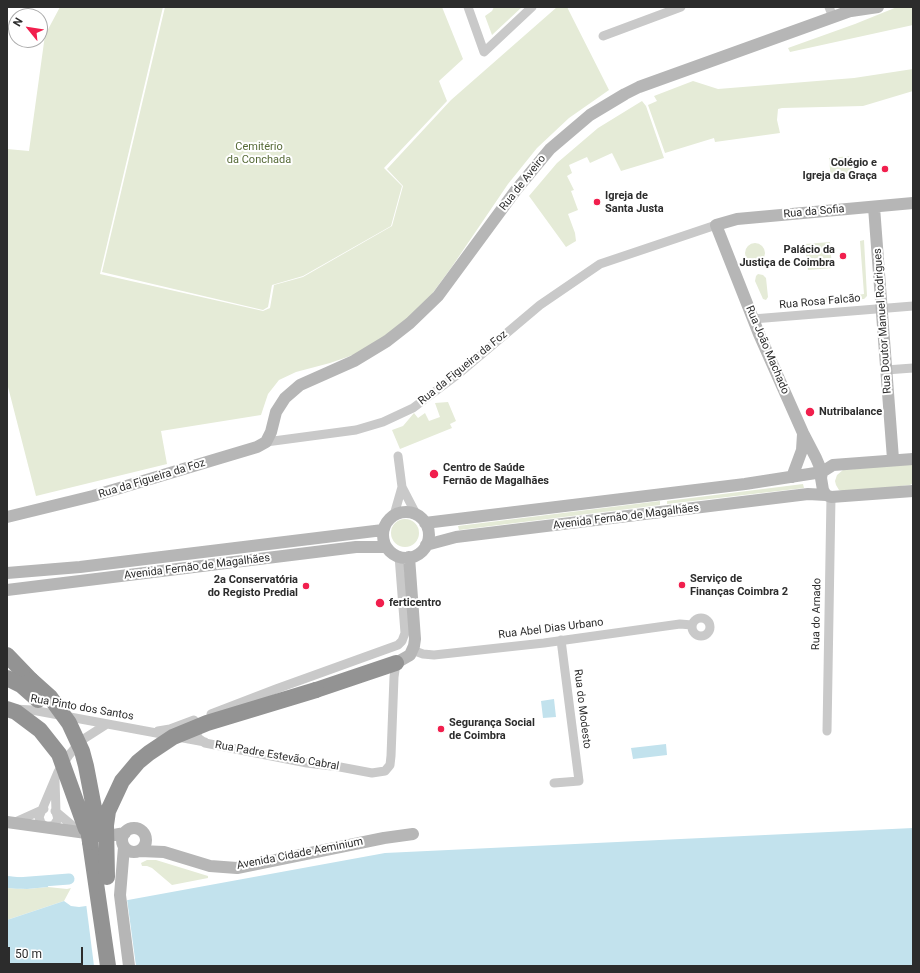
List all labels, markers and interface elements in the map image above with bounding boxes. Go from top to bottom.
north arrow [8,8,48,48]
text: N [10,16,26,29]
park label: Cemitério da Conchada [227,140,291,166]
street label: Rua de Aveiro [497,153,549,213]
place label: Colégio e Igreja da Graça [802,156,877,182]
marker: Colégio e Igreja da Graça [880,164,890,174]
place label: Igreja de Santa Justa [605,189,664,215]
marker: Igreja de Santa Justa [592,197,602,207]
street label: Rua da Sofia [783,203,845,221]
place label: Palácio da Justiça de Coimbra [739,243,835,269]
street label: Rua Doutor Manuel Rodrigues [871,248,895,394]
marker: Palácio da Justiça de Coimbra [838,251,848,261]
street label: Rua Rosa Falcão [779,292,861,312]
street label: Rua João Machado [742,304,792,396]
street label: Rua da Figueira da Foz [416,328,510,408]
place label: Nutribalance [819,405,882,419]
marker: Nutribalance [804,406,816,418]
street label: Rua da Figueira da Foz [97,457,207,501]
place label: Centro de Saúde Fernão de Magalhães [443,461,549,487]
marker: Centro de Saúde Fernão de Magalhães [428,468,440,480]
street label: Avenida Fernão de Magalhães [552,501,700,533]
street label: Avenida Fernão de Magalhães [123,551,271,583]
place label: Serviço de Finanças Coimbra 2 [690,572,788,598]
place label: 2a Conservatória do Registo Predial [208,573,298,599]
street label: Rua do Arnado [810,578,824,650]
marker: Serviço de Finanças Coimbra 2 [677,580,687,590]
marker: 2a Conservatória do Registo Predial [301,581,311,591]
place label: ferticentro [389,596,441,610]
marker: ferticentro [374,597,386,609]
street label: Rua Abel Dias Urbano [498,616,604,642]
street label: Rua do Modesto [571,668,593,750]
street label: Rua Pinto dos Santos [29,692,135,724]
place label: Segurança Social de Coimbra [449,716,535,742]
marker: Segurança Social de Coimbra [436,724,446,734]
street label: Rua Padre Estevão Cabral [214,739,340,773]
street label: Avenida Cidade Aeminium [236,835,364,873]
scale bar [10,939,85,965]
text: 50 m [15,947,42,961]

